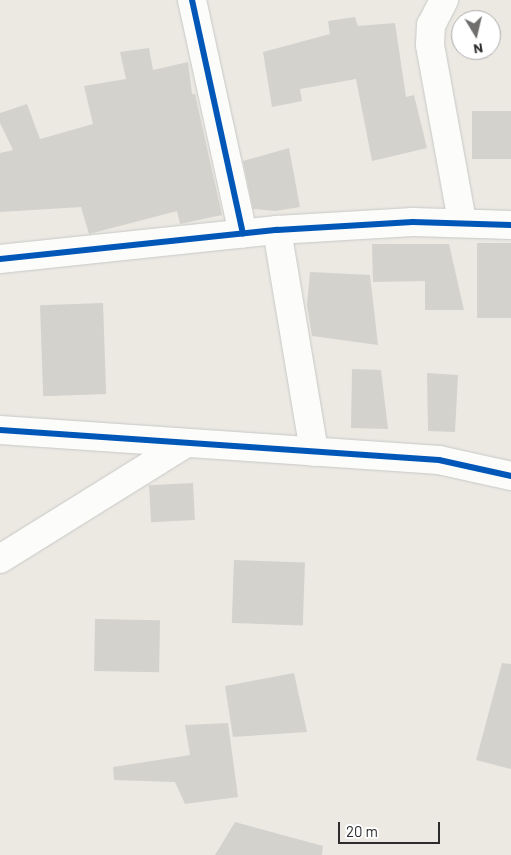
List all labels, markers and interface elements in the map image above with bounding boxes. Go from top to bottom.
north arrow [451,10,501,60]
text: N [472,40,484,58]
scale bar [341,812,444,844]
text: 20 m [346,822,378,840]

